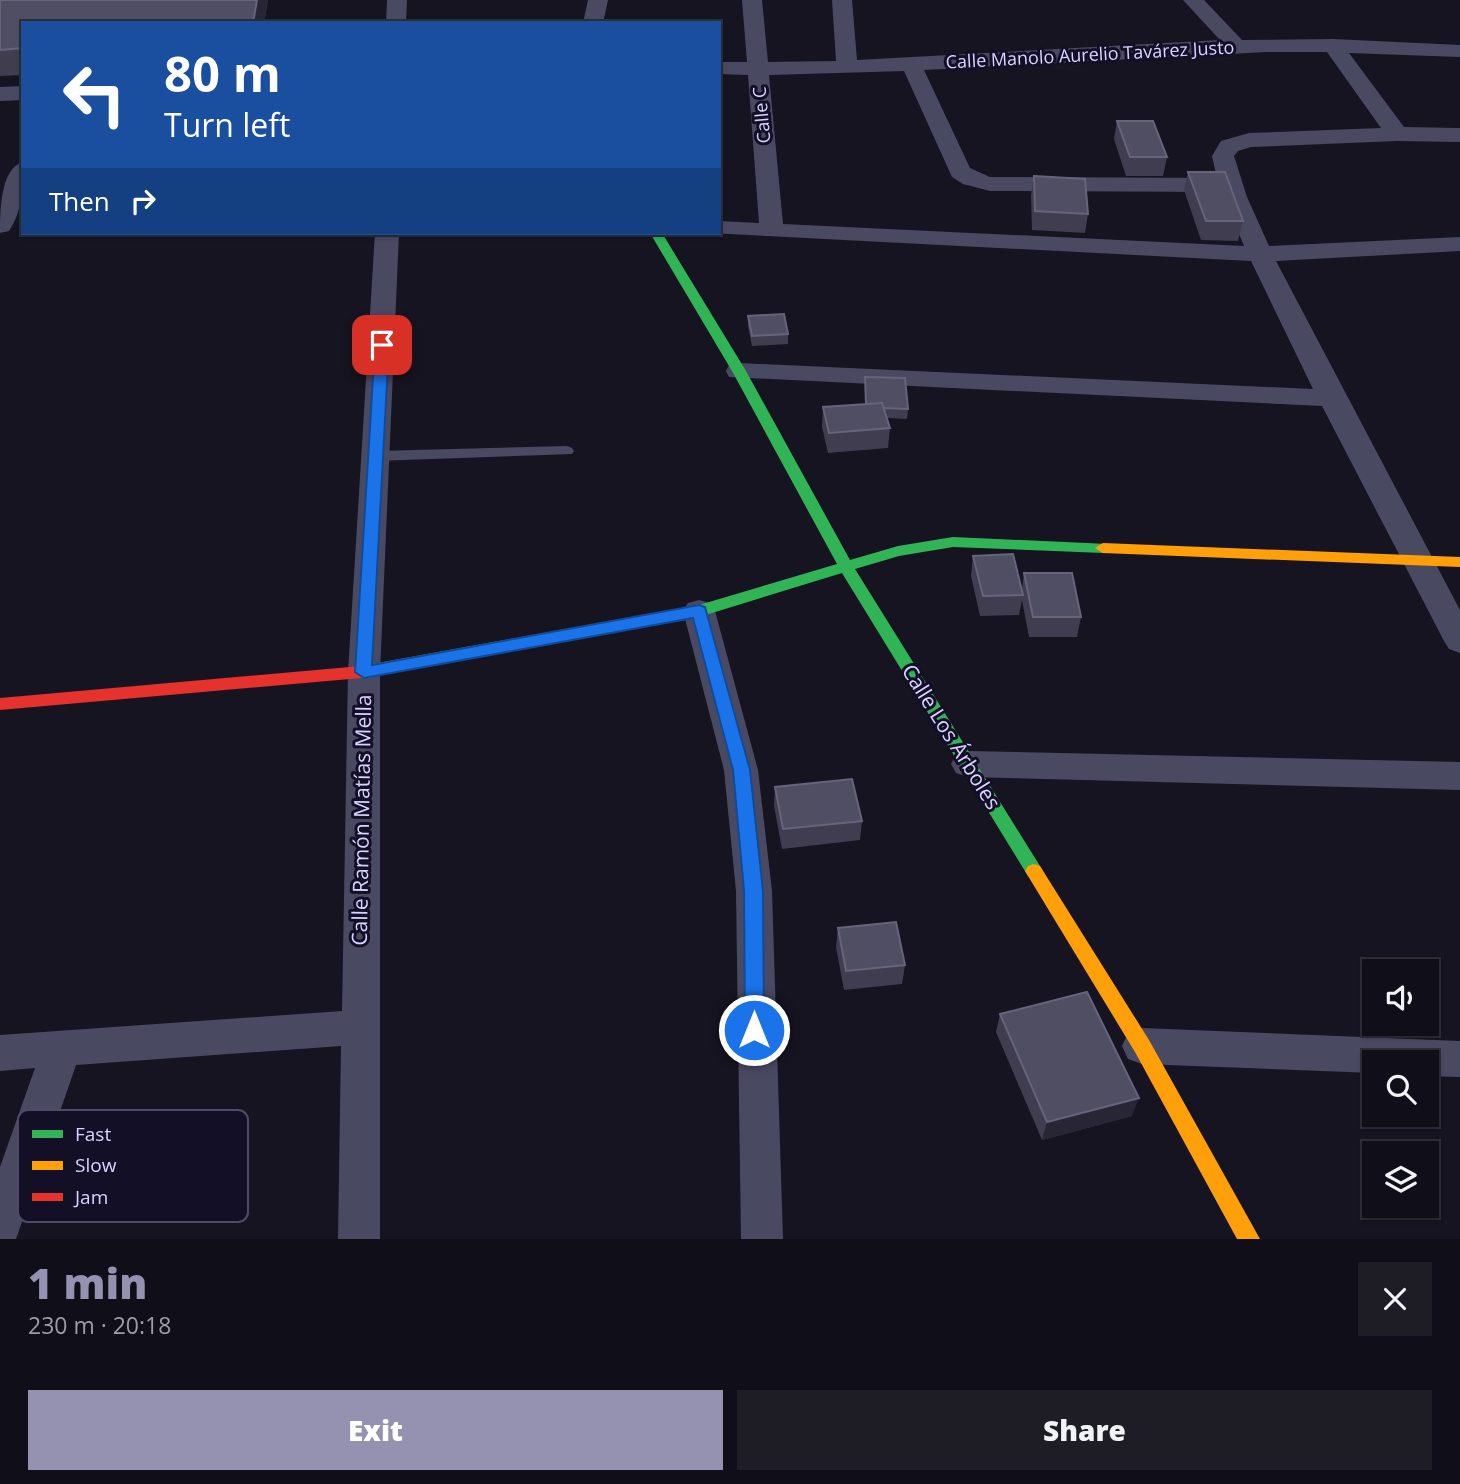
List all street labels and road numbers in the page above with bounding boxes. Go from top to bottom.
street label: Calle Manolo Aurelio Tavárez Justo [945,34,1235,74]
street label: Calle C [747,86,775,144]
street label: Calle Los Árboles [896,659,1008,814]
street label: Calle Ramón Matías Mella [345,694,377,946]

